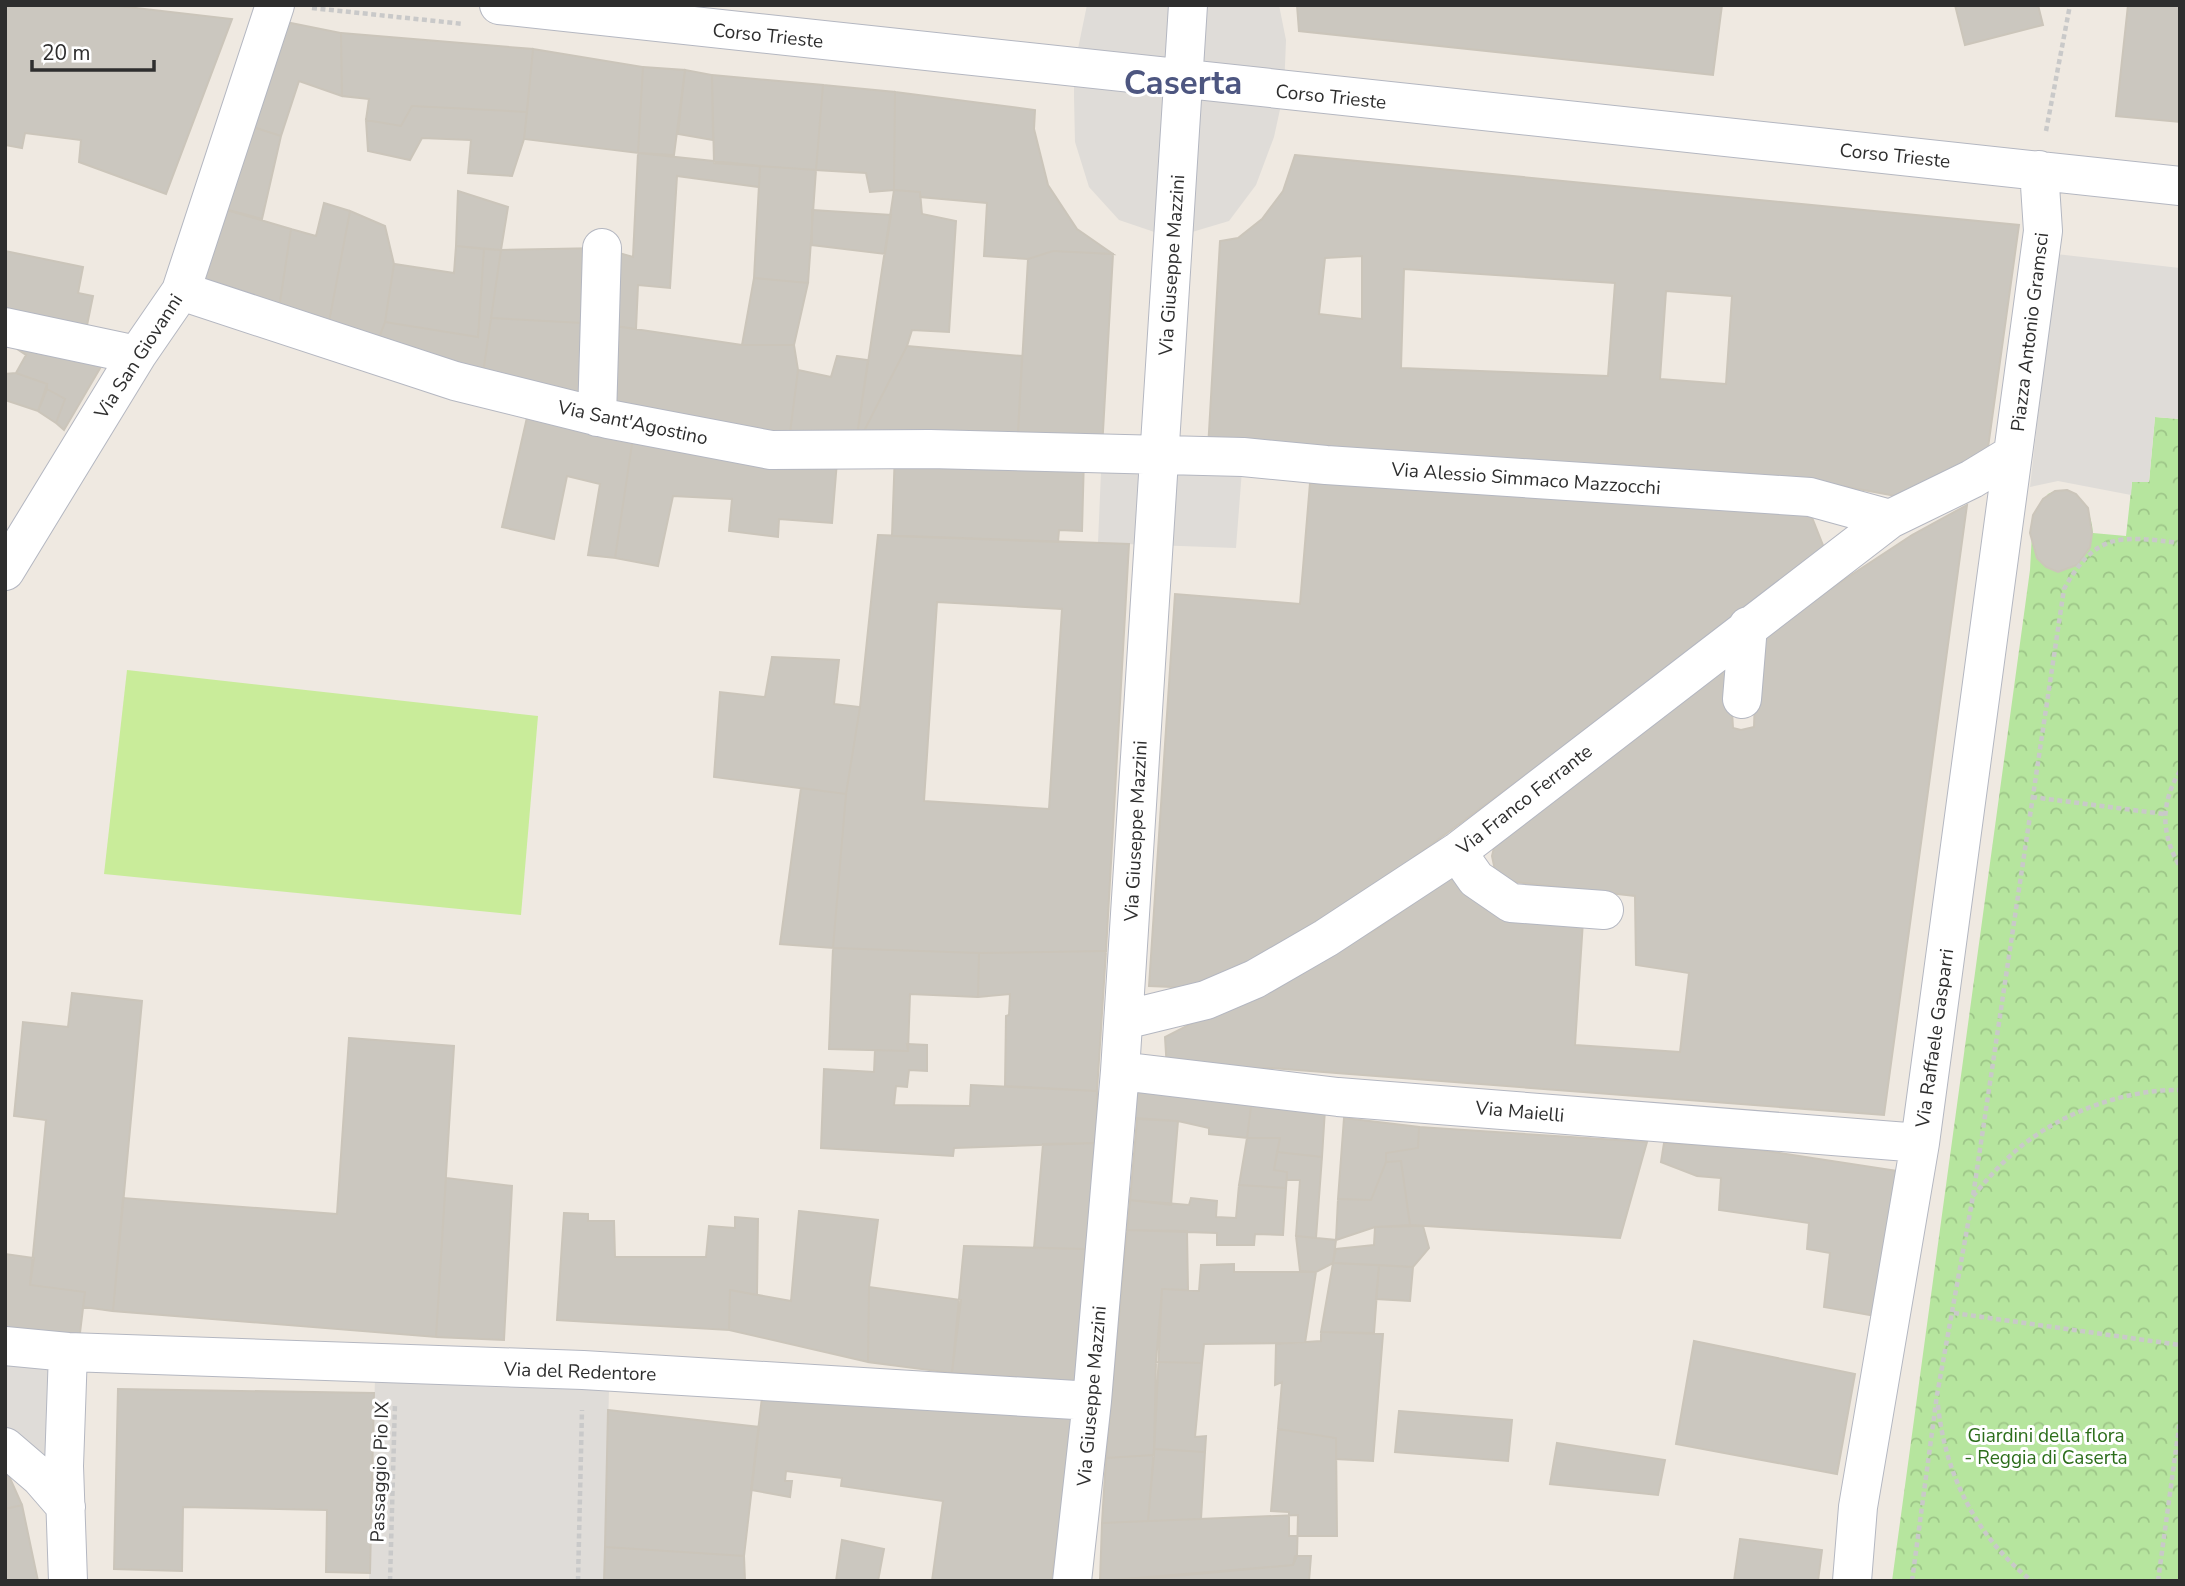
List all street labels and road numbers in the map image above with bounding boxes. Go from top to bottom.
street label: Corso Trieste [711,17,824,55]
street label: Corso Trieste [1274,78,1387,116]
street label: Corso Trieste [1838,137,1951,175]
street label: Via Giuseppe Mazzini [1153,174,1191,357]
street label: Piazza Antonio Gramsci [2005,231,2055,433]
street label: Via San Giovanni [88,289,189,425]
street label: Via Sant'Agostino [554,394,710,452]
street label: Via Alessio Simmaco Mazzocchi [1389,457,1661,501]
street label: Via Franco Ferrante [1451,739,1598,862]
street label: Via Giuseppe Mazzini [1118,740,1154,923]
street label: Via Raffaele Gasparri [1909,947,1960,1130]
street label: Via Maielli [1473,1095,1565,1129]
street label: Via Giuseppe Mazzini [1071,1305,1113,1488]
street label: Via del Redentore [502,1356,657,1388]
street label: Passaggio Pio IX [365,1400,395,1543]

